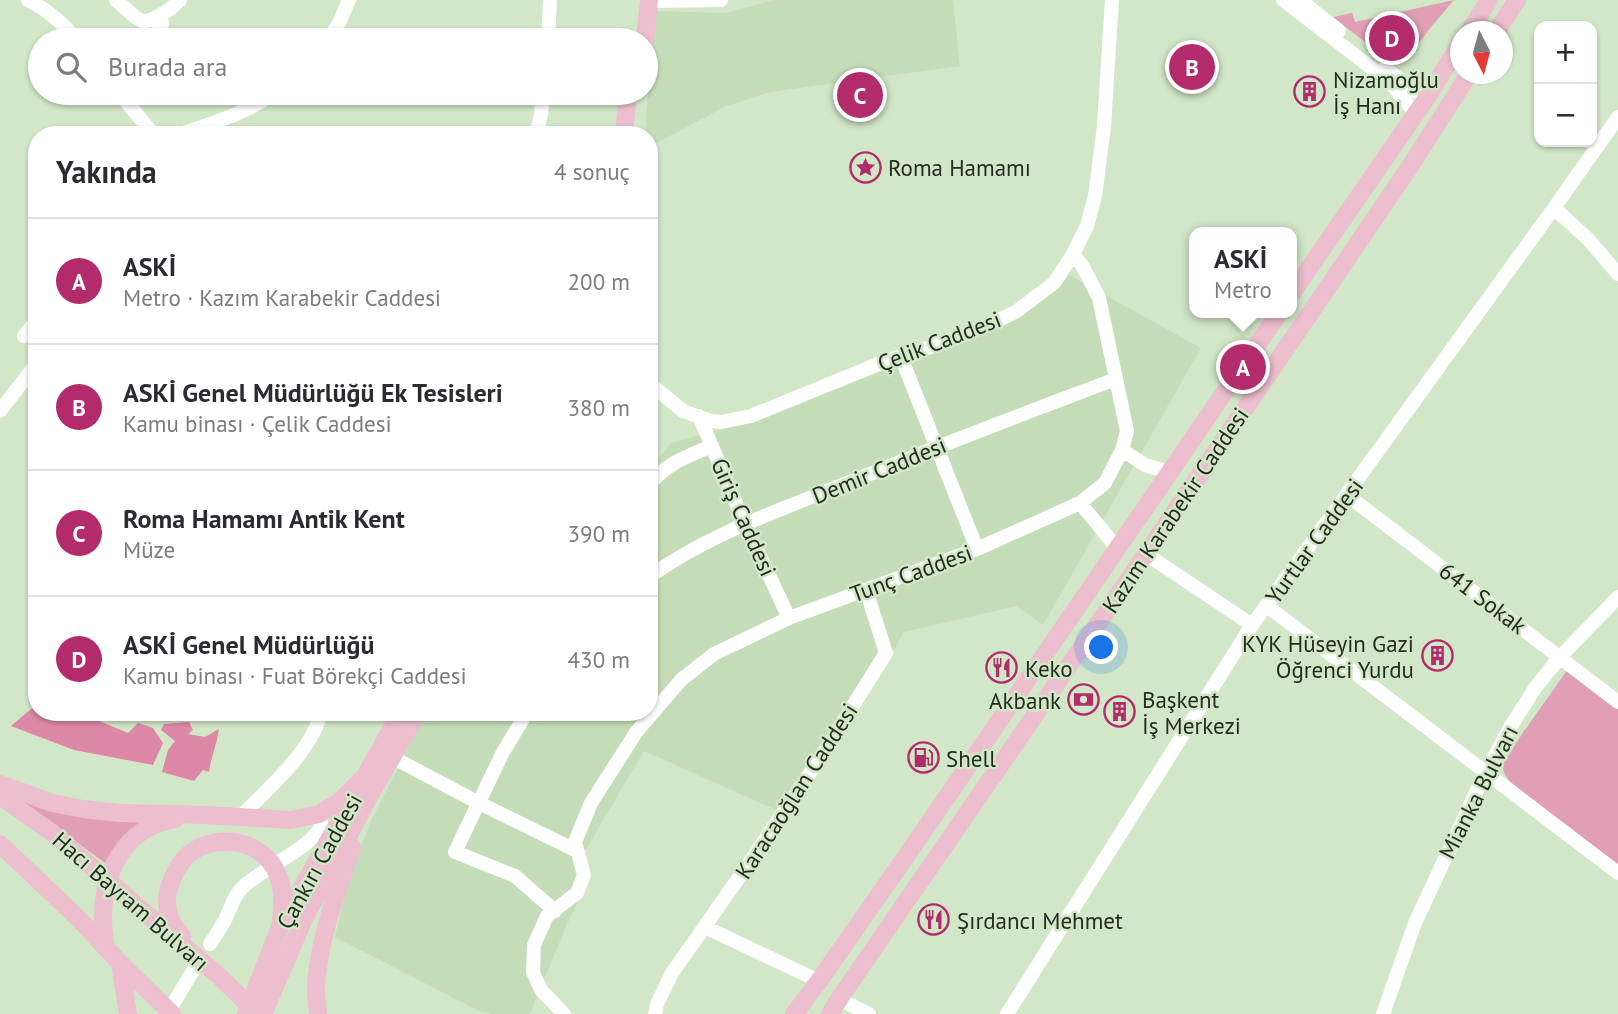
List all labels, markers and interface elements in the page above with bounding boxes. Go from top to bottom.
pin: D [1369,12,1415,64]
north arrow [1450,21,1513,84]
map controls [1534,21,1597,147]
button: + [1534,21,1597,84]
search box [28,28,658,105]
pin: B [1169,41,1215,93]
icon: search [52,48,90,86]
text: Burada ara [108,50,227,83]
place label: Nizamoğlu İş Hanı [1333,65,1439,120]
pin: C [837,69,883,121]
building icon: Nizamoğlu İş Hanı [1293,75,1327,109]
button: − [1534,84,1597,147]
place icon: Roma Hamamı [848,150,882,184]
text: Yakında [56,152,157,191]
place label: Roma Hamamı [888,153,1031,182]
text: 4 sonuç [554,157,630,186]
popup [1189,227,1297,318]
text: ASKİ [1214,242,1267,275]
text: ASKİ [123,250,176,283]
text: A [72,267,86,296]
text: 200 m [568,267,630,296]
text: Metro [1214,275,1272,304]
text: Metro · Kazım Karabekir Caddesi [123,283,441,312]
street label: Çelik Caddesi [873,304,1005,378]
pin: A [1220,341,1266,393]
text: ASKİ Genel Müdürlüğü Ek Tesisleri [123,376,503,409]
text: B [72,393,86,422]
text: 380 m [568,393,630,422]
street label: Kazım Karabekir Caddesi [1095,402,1255,618]
text: Kamu binası · Çelik Caddesi [123,409,392,438]
street label: Demir Caddesi [808,430,950,510]
street label: Giriş Caddesi [705,453,783,581]
street label: Yurtlar Caddesi [1259,472,1369,610]
text: Roma Hamamı Antik Kent [123,502,405,535]
text: C [73,519,85,548]
text: 390 m [568,519,630,548]
text: Müze [123,535,175,564]
street label: Tunç Caddesi [846,538,976,608]
street label: 641 Sokak [1434,556,1532,640]
text: ASKİ Genel Müdürlüğü [123,628,374,661]
place label: KYK Hüseyin Gazi Öğrenci Yurdu [1242,629,1414,684]
your location [1084,630,1118,664]
building icon: KYK Hüseyin Gazi Öğrenci Yurdu [1420,639,1454,673]
text: D [72,645,86,674]
text: 430 m [568,645,630,674]
restaurant icon: Keko [985,651,1019,685]
place label: Keko [1025,654,1073,683]
text: Kamu binası · Fuat Börekçi Caddesi [123,661,467,690]
bank icon: Akbank [1067,683,1101,717]
place label: Başkent İş Merkezi [1142,685,1241,740]
place label: Akbank [989,686,1061,715]
building icon: Başkent İş Merkezi [1102,695,1136,729]
street label: Karacaoğlan Caddesi [728,698,864,884]
street label: Mianka Bulvarı [1432,720,1524,864]
fuel station icon: Shell [906,741,940,775]
place label: Shell [946,744,996,773]
street label: Çankırı Caddesi [270,788,368,934]
street label: Hacı Bayram Bulvarı [47,825,215,977]
restaurant icon: Şırdancı Mehmet [917,903,951,937]
place label: Şırdancı Mehmet [957,906,1123,935]

